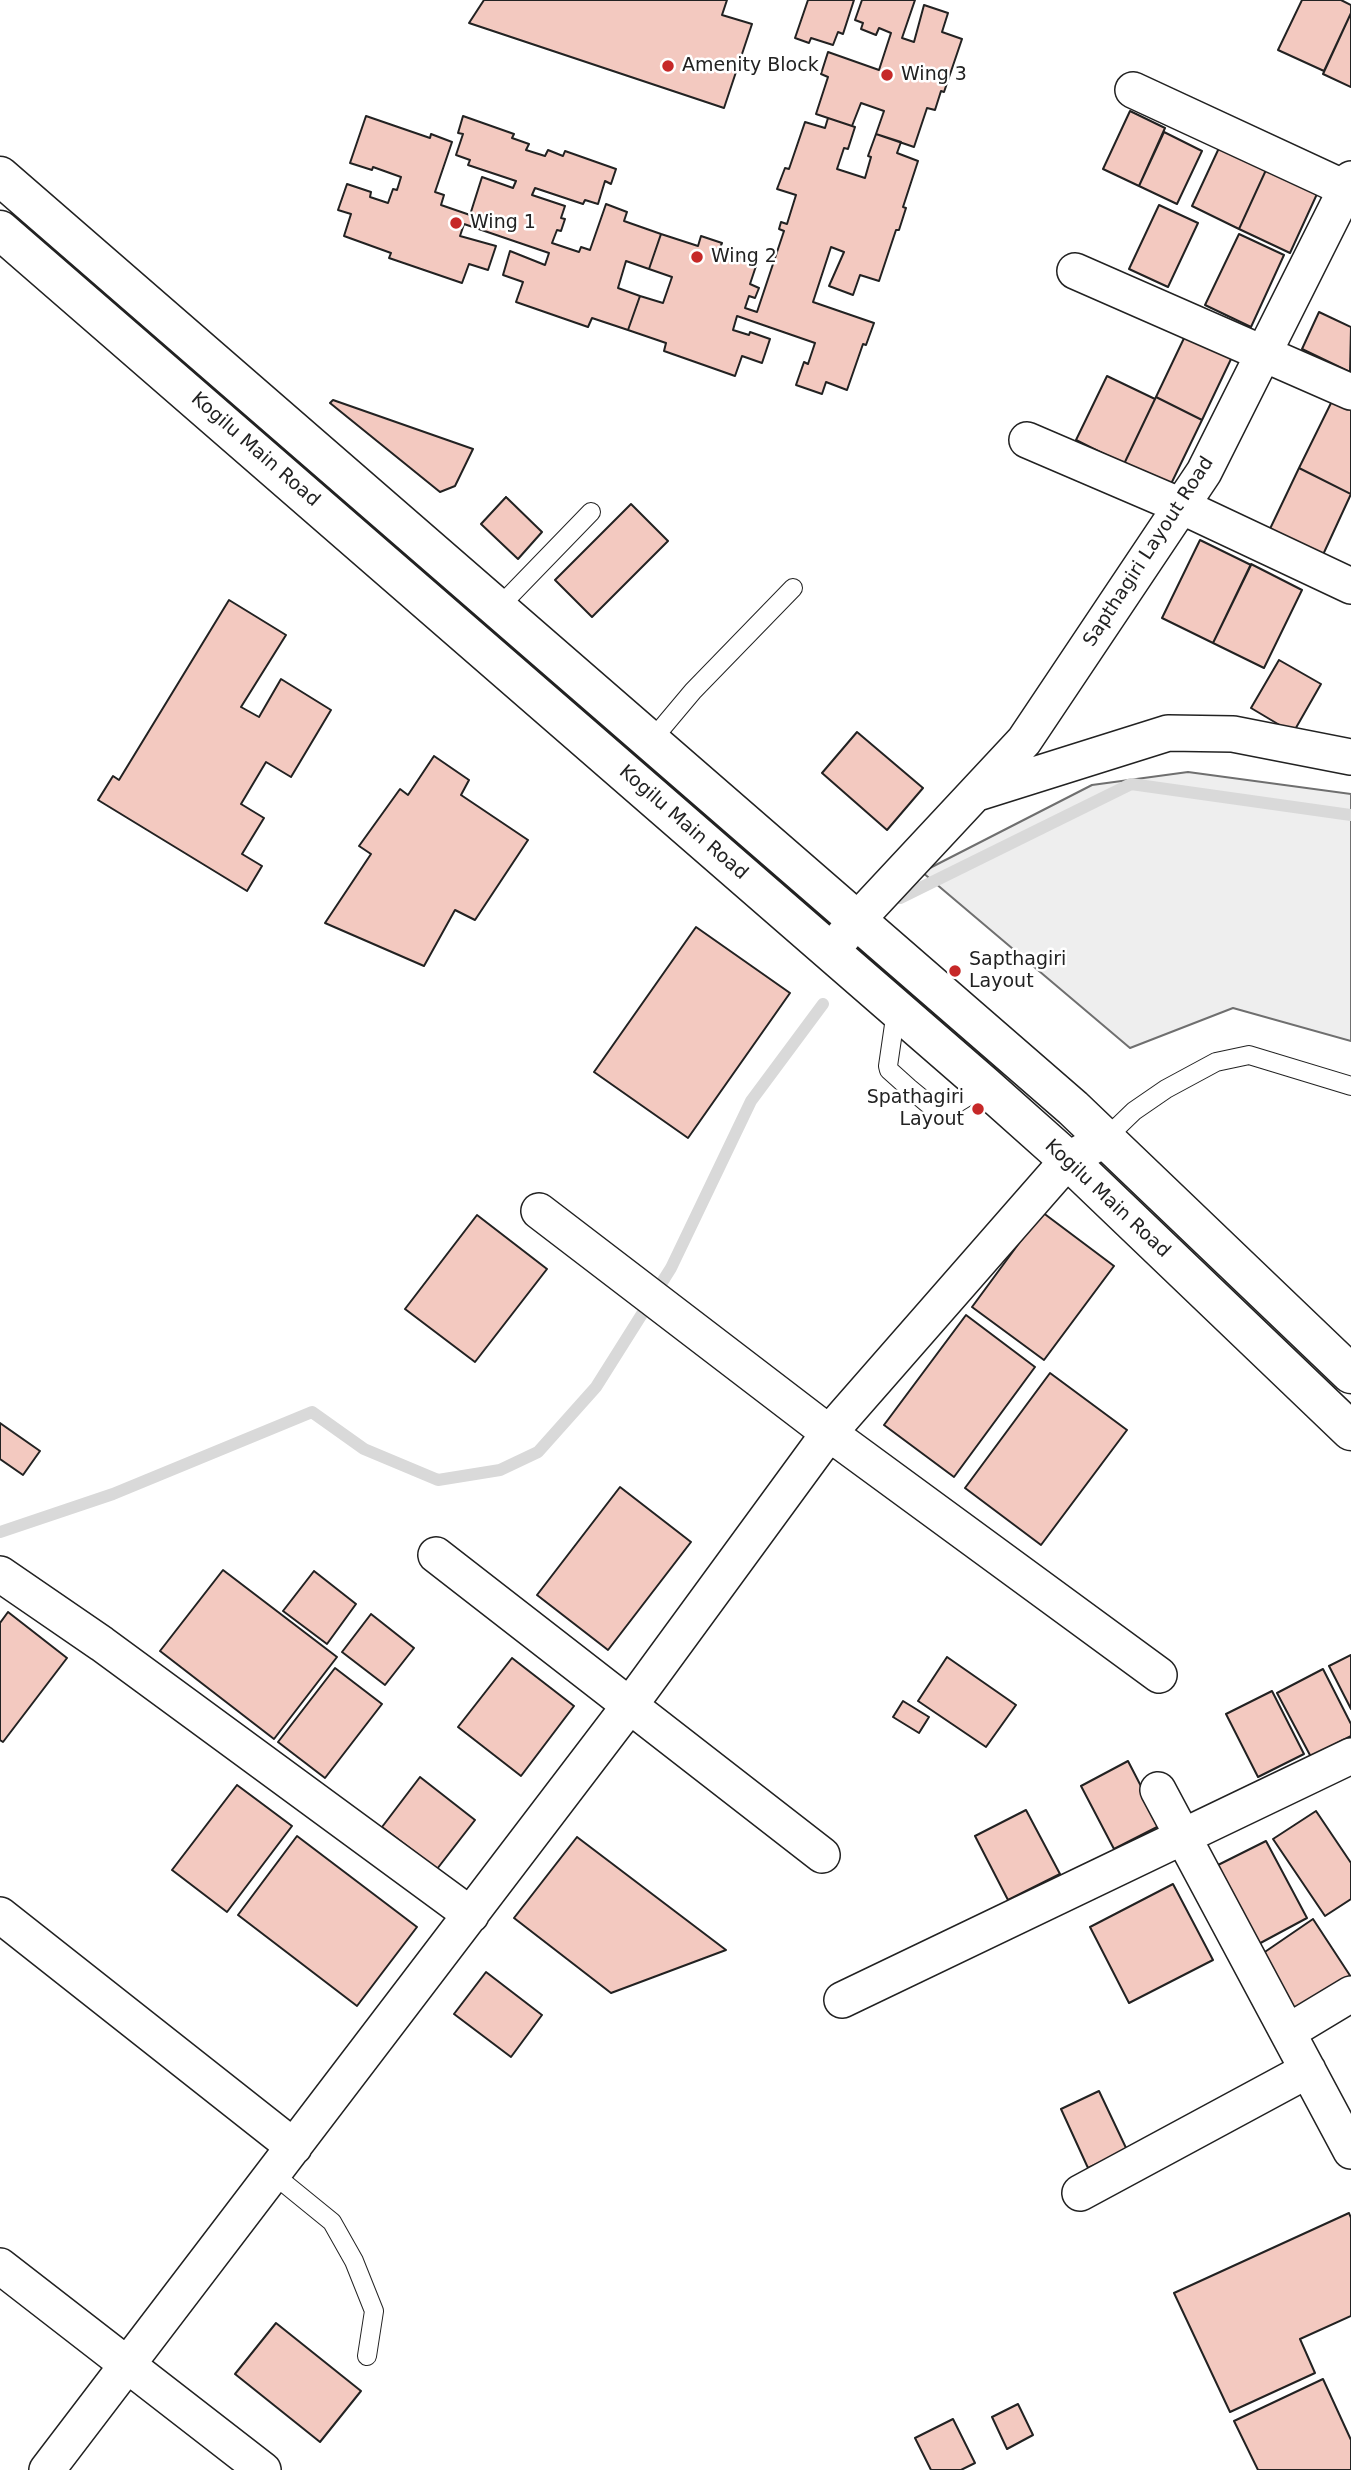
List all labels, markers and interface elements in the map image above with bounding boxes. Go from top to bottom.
place label: Amenity Block [682,55,819,77]
marker: Amenity Block [660,58,676,74]
place label: Wing 3 [901,64,967,86]
marker: Wing 3 [879,67,895,83]
place label: Wing 1 [470,212,536,234]
marker: Wing 1 [448,215,464,231]
place label: Wing 2 [711,246,777,268]
marker: Wing 2 [689,249,705,265]
street label: Kogilu Main Road [186,388,324,512]
street label: Sapthagiri Layout Road [1079,453,1219,651]
street label: Kogilu Main Road [614,761,752,885]
place label: Sapthagiri Layout [969,949,1066,993]
marker: Sapthagiri Layout [947,963,963,979]
place label: Spathagiri Layout [867,1087,964,1131]
marker: Spathagiri Layout [970,1101,986,1117]
street label: Kogilu Main Road [1040,1135,1174,1263]

